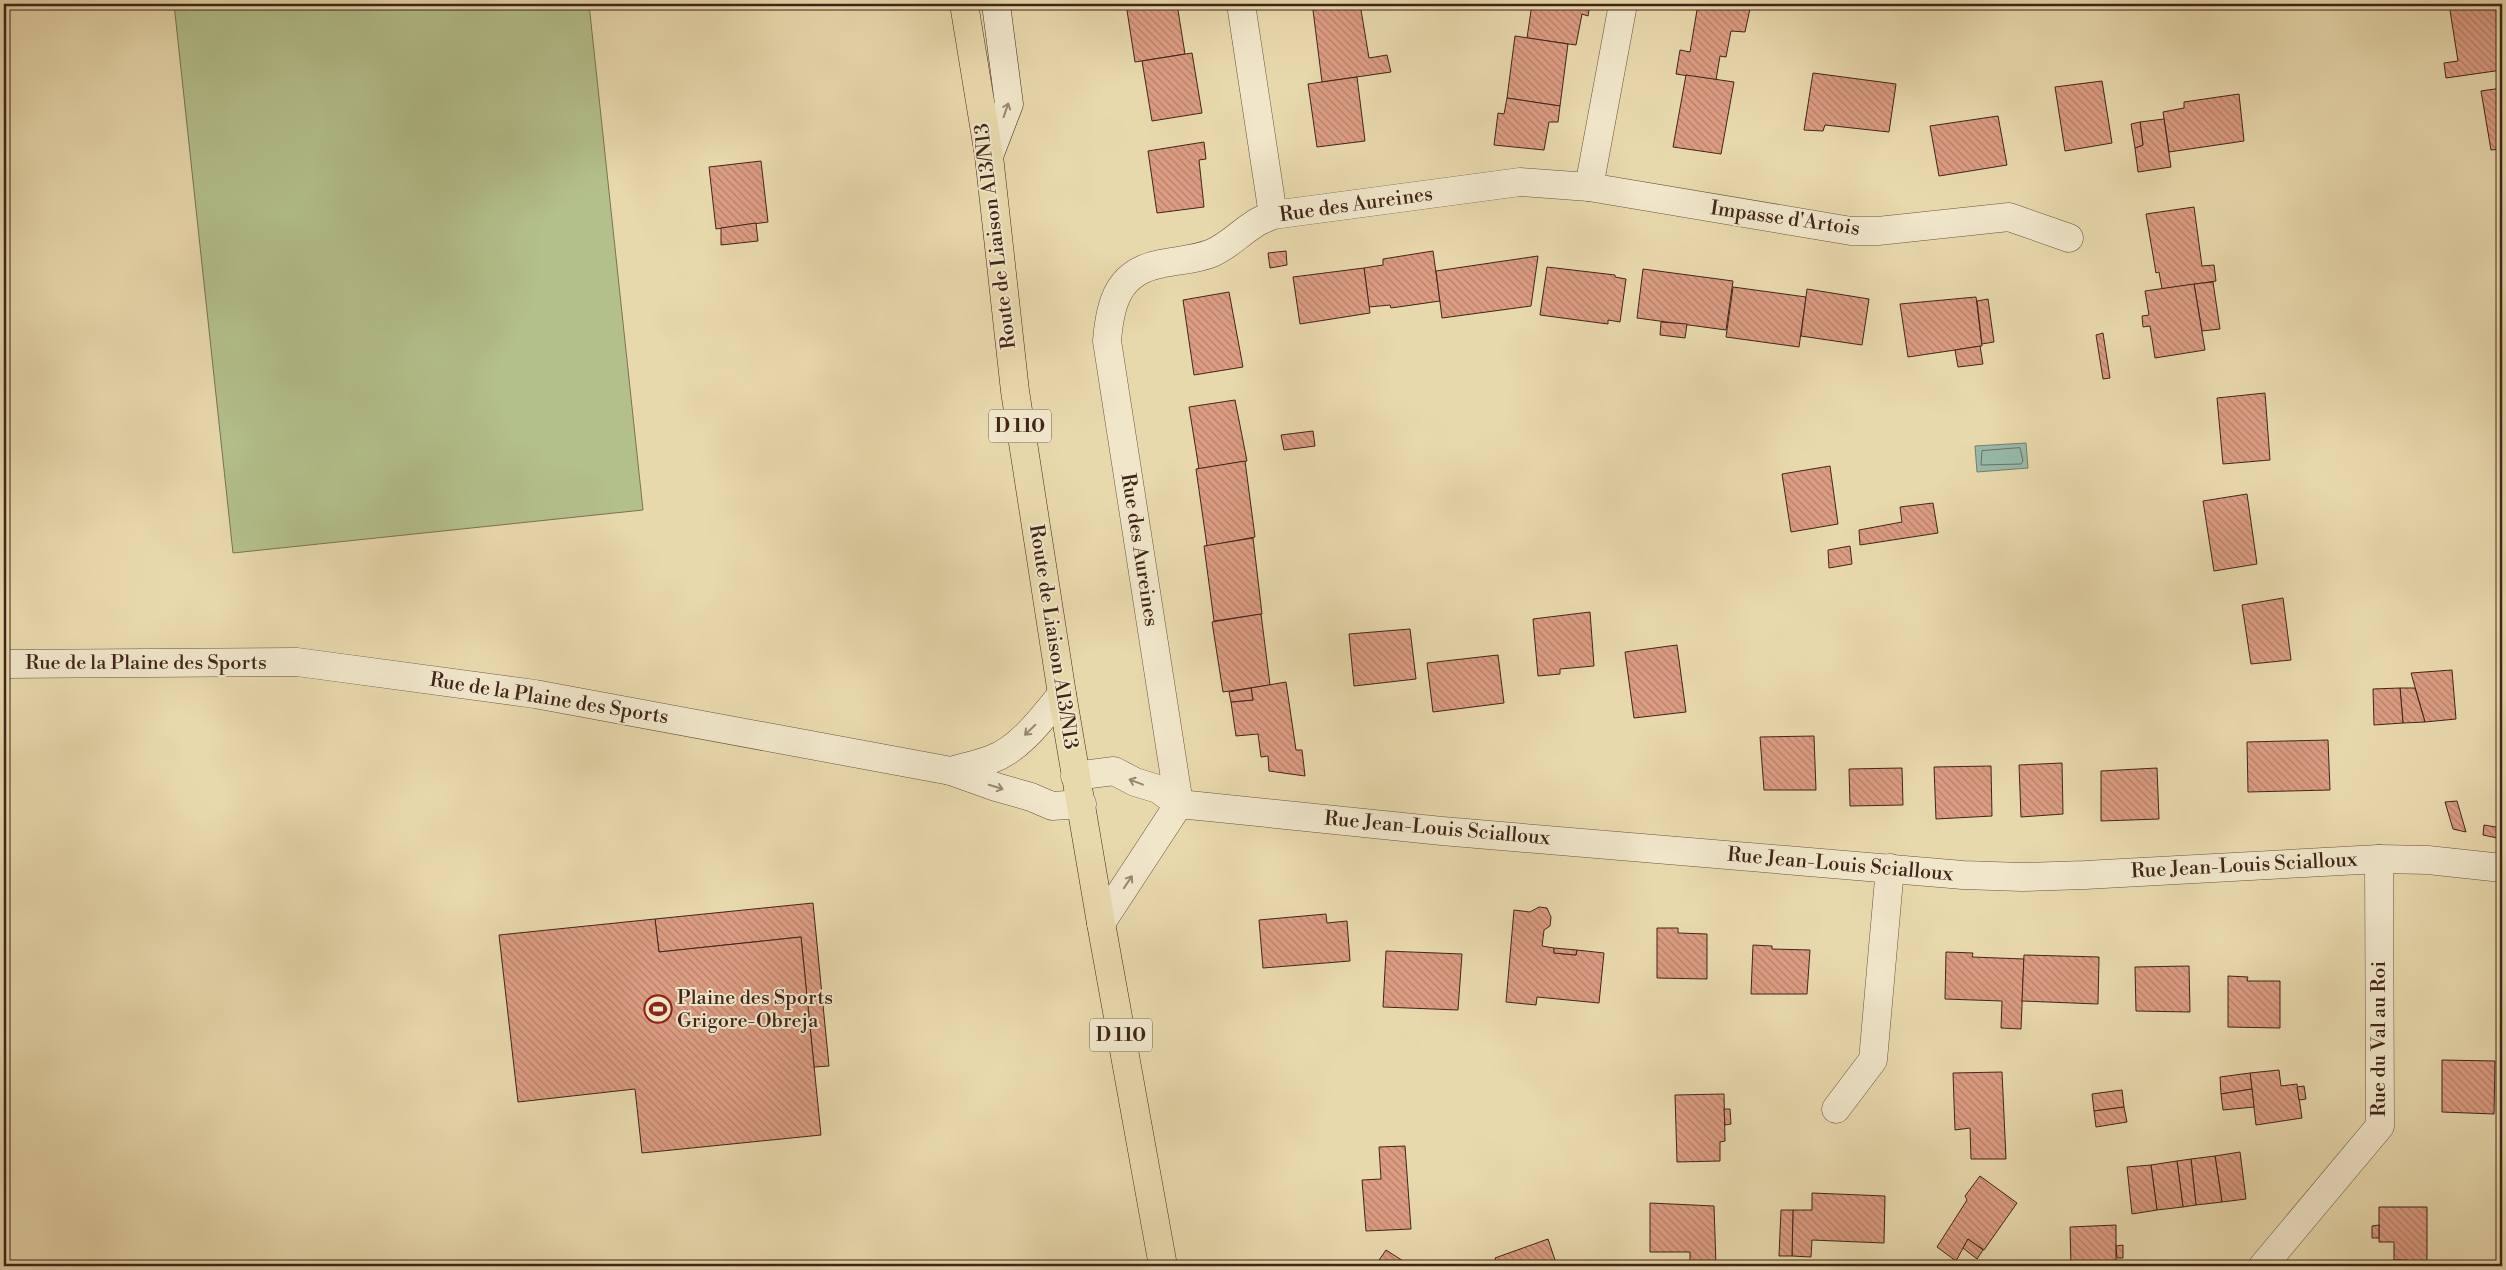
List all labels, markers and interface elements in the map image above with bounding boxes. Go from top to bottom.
one-way arrow [1002,103,1011,119]
street label: Route de Liaison A13/N13 [970,122,1022,350]
street label: Rue des Aureines [1278,182,1434,228]
street label: Impasse d'Artois [1709,196,1861,242]
road number: D 110 [989,410,1051,442]
street label: Rue des Aureines [1115,472,1163,628]
street label: Route de Liaison A13/N13 [1023,523,1083,751]
street label: Rue de la Plaine des Sports [25,651,267,676]
street label: Rue de la Plaine des Sports [428,668,670,730]
one-way arrow [1024,724,1036,736]
one-way arrow [1129,777,1145,786]
one-way arrow [988,783,1004,792]
street label: Rue Jean-Louis Scialloux [1323,807,1552,851]
street label: Rue Jean-Louis Scialloux [1726,843,1955,887]
street label: Rue Jean-Louis Scialloux [2130,848,2359,884]
one-way arrow [1123,876,1133,890]
street label: Rue du Val au Roi [2367,960,2392,1117]
place label: Plaine des Sports Grigore-Obreja [677,986,833,1034]
sports icon: Plaine des Sports Grigore-Obreja [643,994,673,1024]
road number: D 110 [1090,1018,1152,1052]

